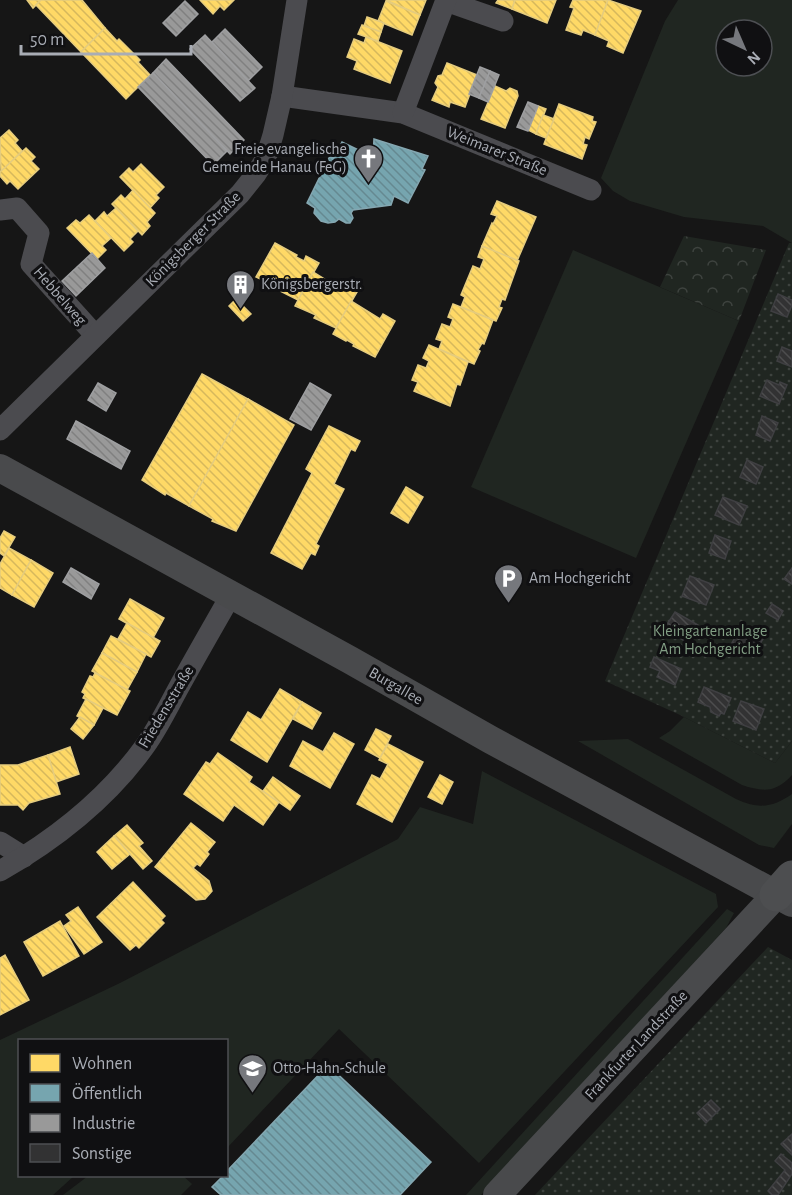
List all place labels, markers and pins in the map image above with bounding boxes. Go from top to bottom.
place label: Freie evangelische Gemeinde Hanau (FeG) [203,141,347,175]
church icon: Freie evangelische Gemeinde Hanau (FeG) [352,142,384,184]
building icon: Königsbergerstr. [224,268,256,310]
place label: Königsbergerstr. [261,276,363,292]
parking icon: Am Hochgericht [492,562,524,604]
place label: Am Hochgericht [529,570,630,586]
school or university icon: Otto-Hahn-Schule [236,1052,268,1094]
place label: Otto-Hahn-Schule [273,1060,386,1076]

